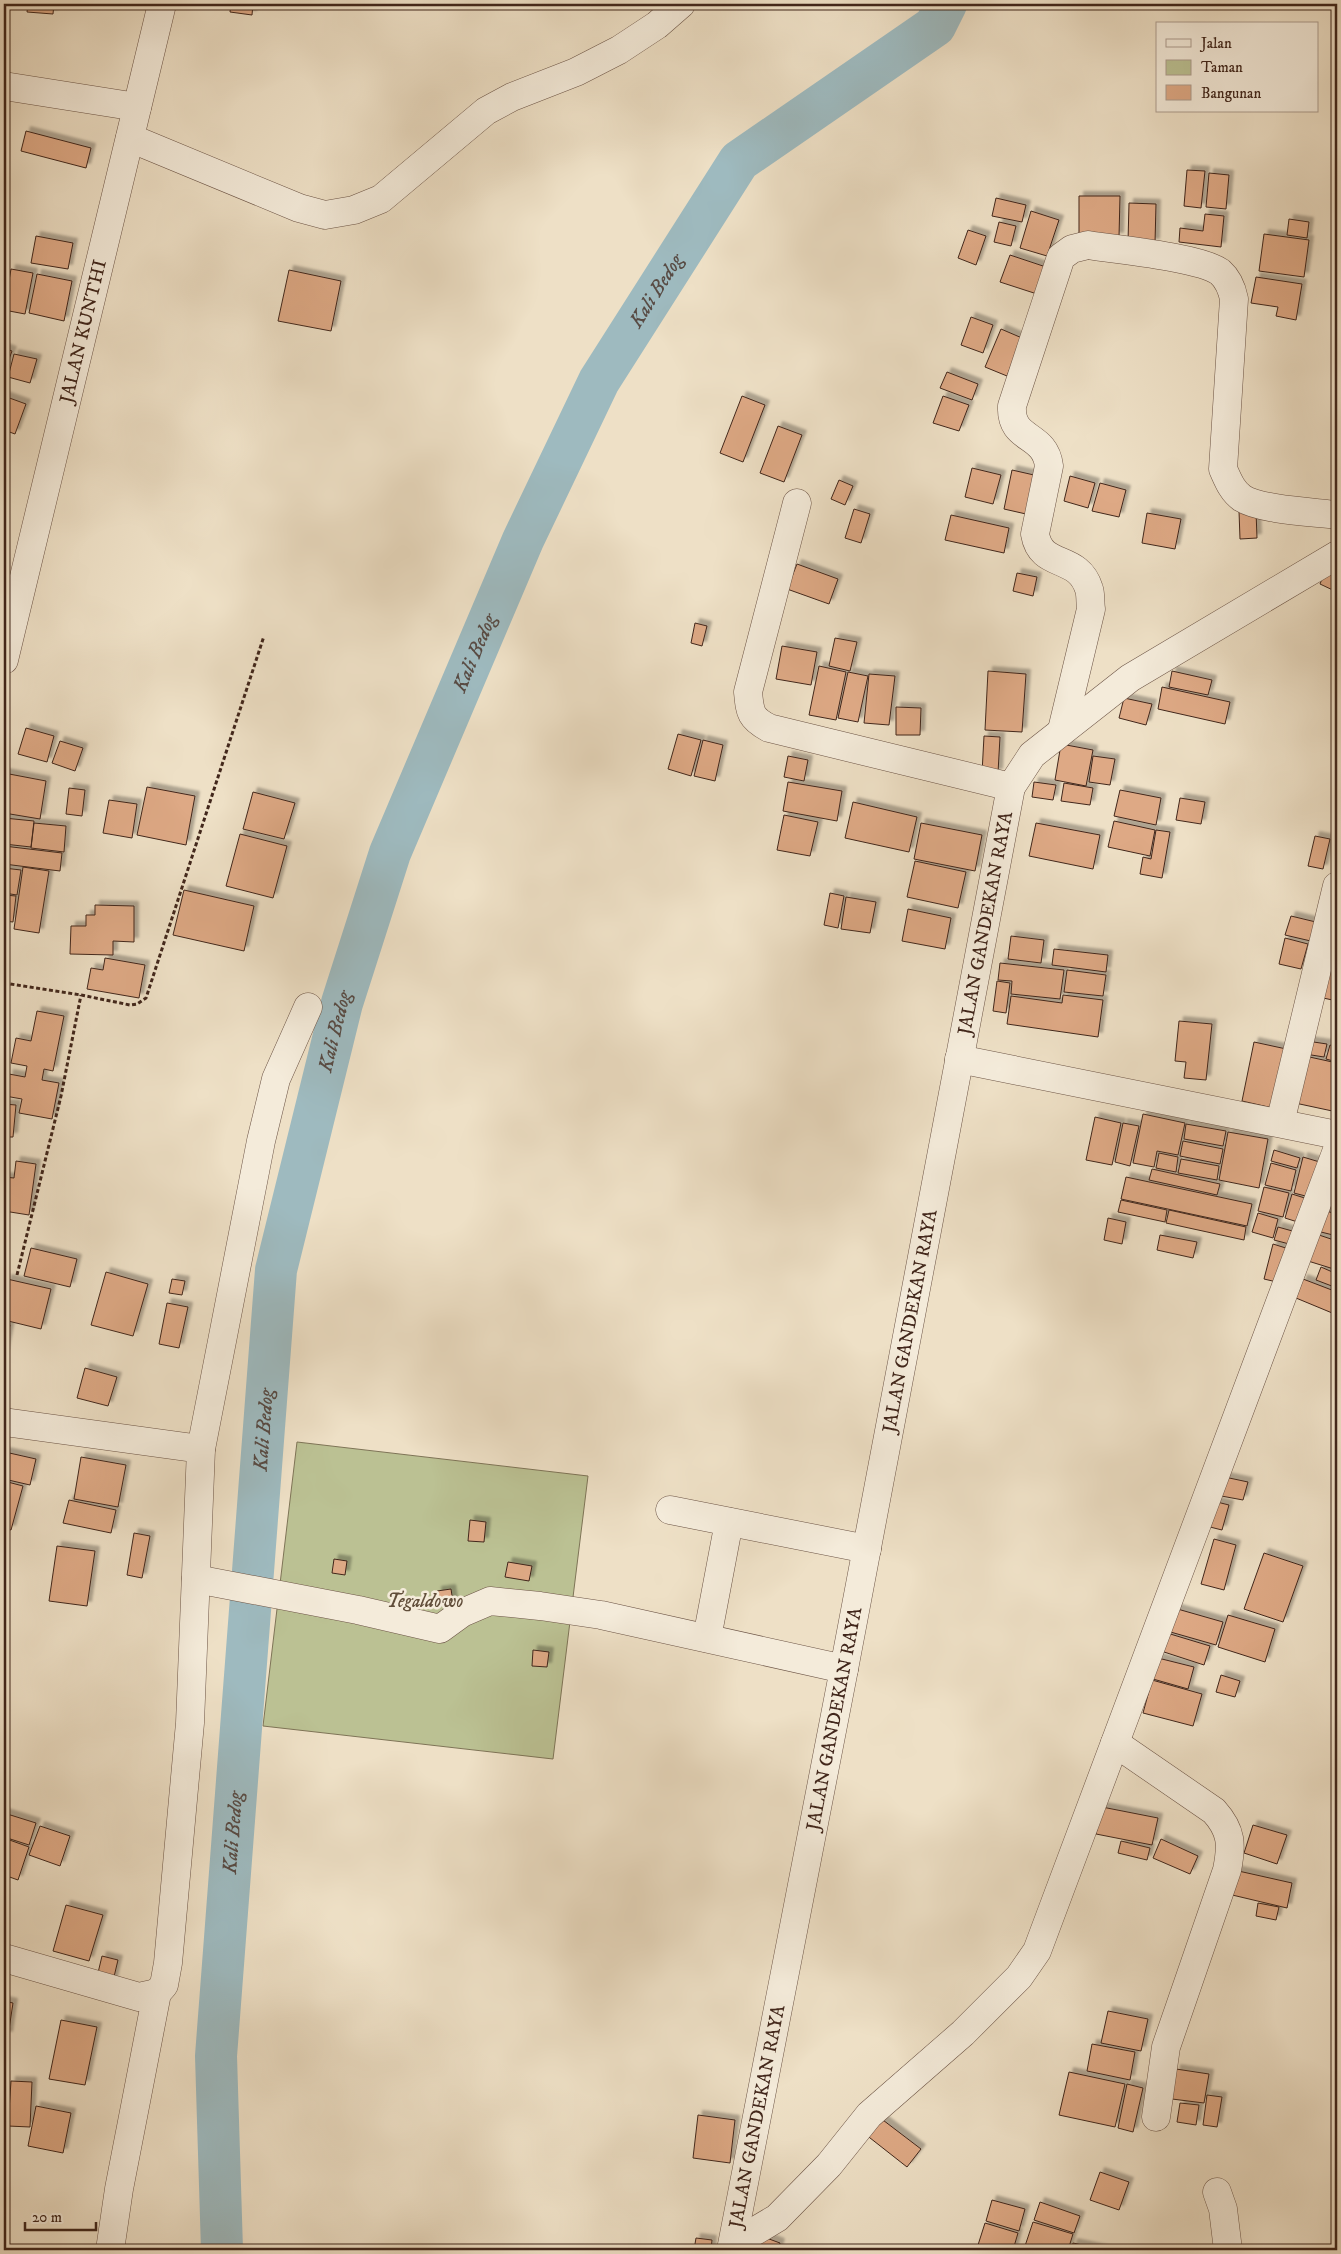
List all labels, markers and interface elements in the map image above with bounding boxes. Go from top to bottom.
legend [1156,22,1318,112]
text: Jalan [1199,34,1232,53]
text: Taman [1201,58,1243,77]
text: Bangunan [1201,84,1261,103]
water label: Kali Bedog [623,248,690,333]
street label: JALAN KUNTHI [54,257,112,407]
water label: Kali Bedog [447,609,503,697]
street label: JALAN GANDEKAN RAYA [952,809,1018,1039]
water label: Kali Bedog [313,986,358,1076]
street label: JALAN GANDEKAN RAYA [877,1207,942,1437]
water label: Kali Bedog [248,1386,280,1473]
park label: Tegaldowo [387,1590,463,1613]
street label: JALAN GANDEKAN RAYA [801,1605,867,1834]
water label: Kali Bedog [217,1789,249,1876]
street label: JALAN GANDEKAN RAYA [724,2002,790,2232]
scale bar [25,2199,96,2231]
text: 20 m [32,2208,62,2227]

